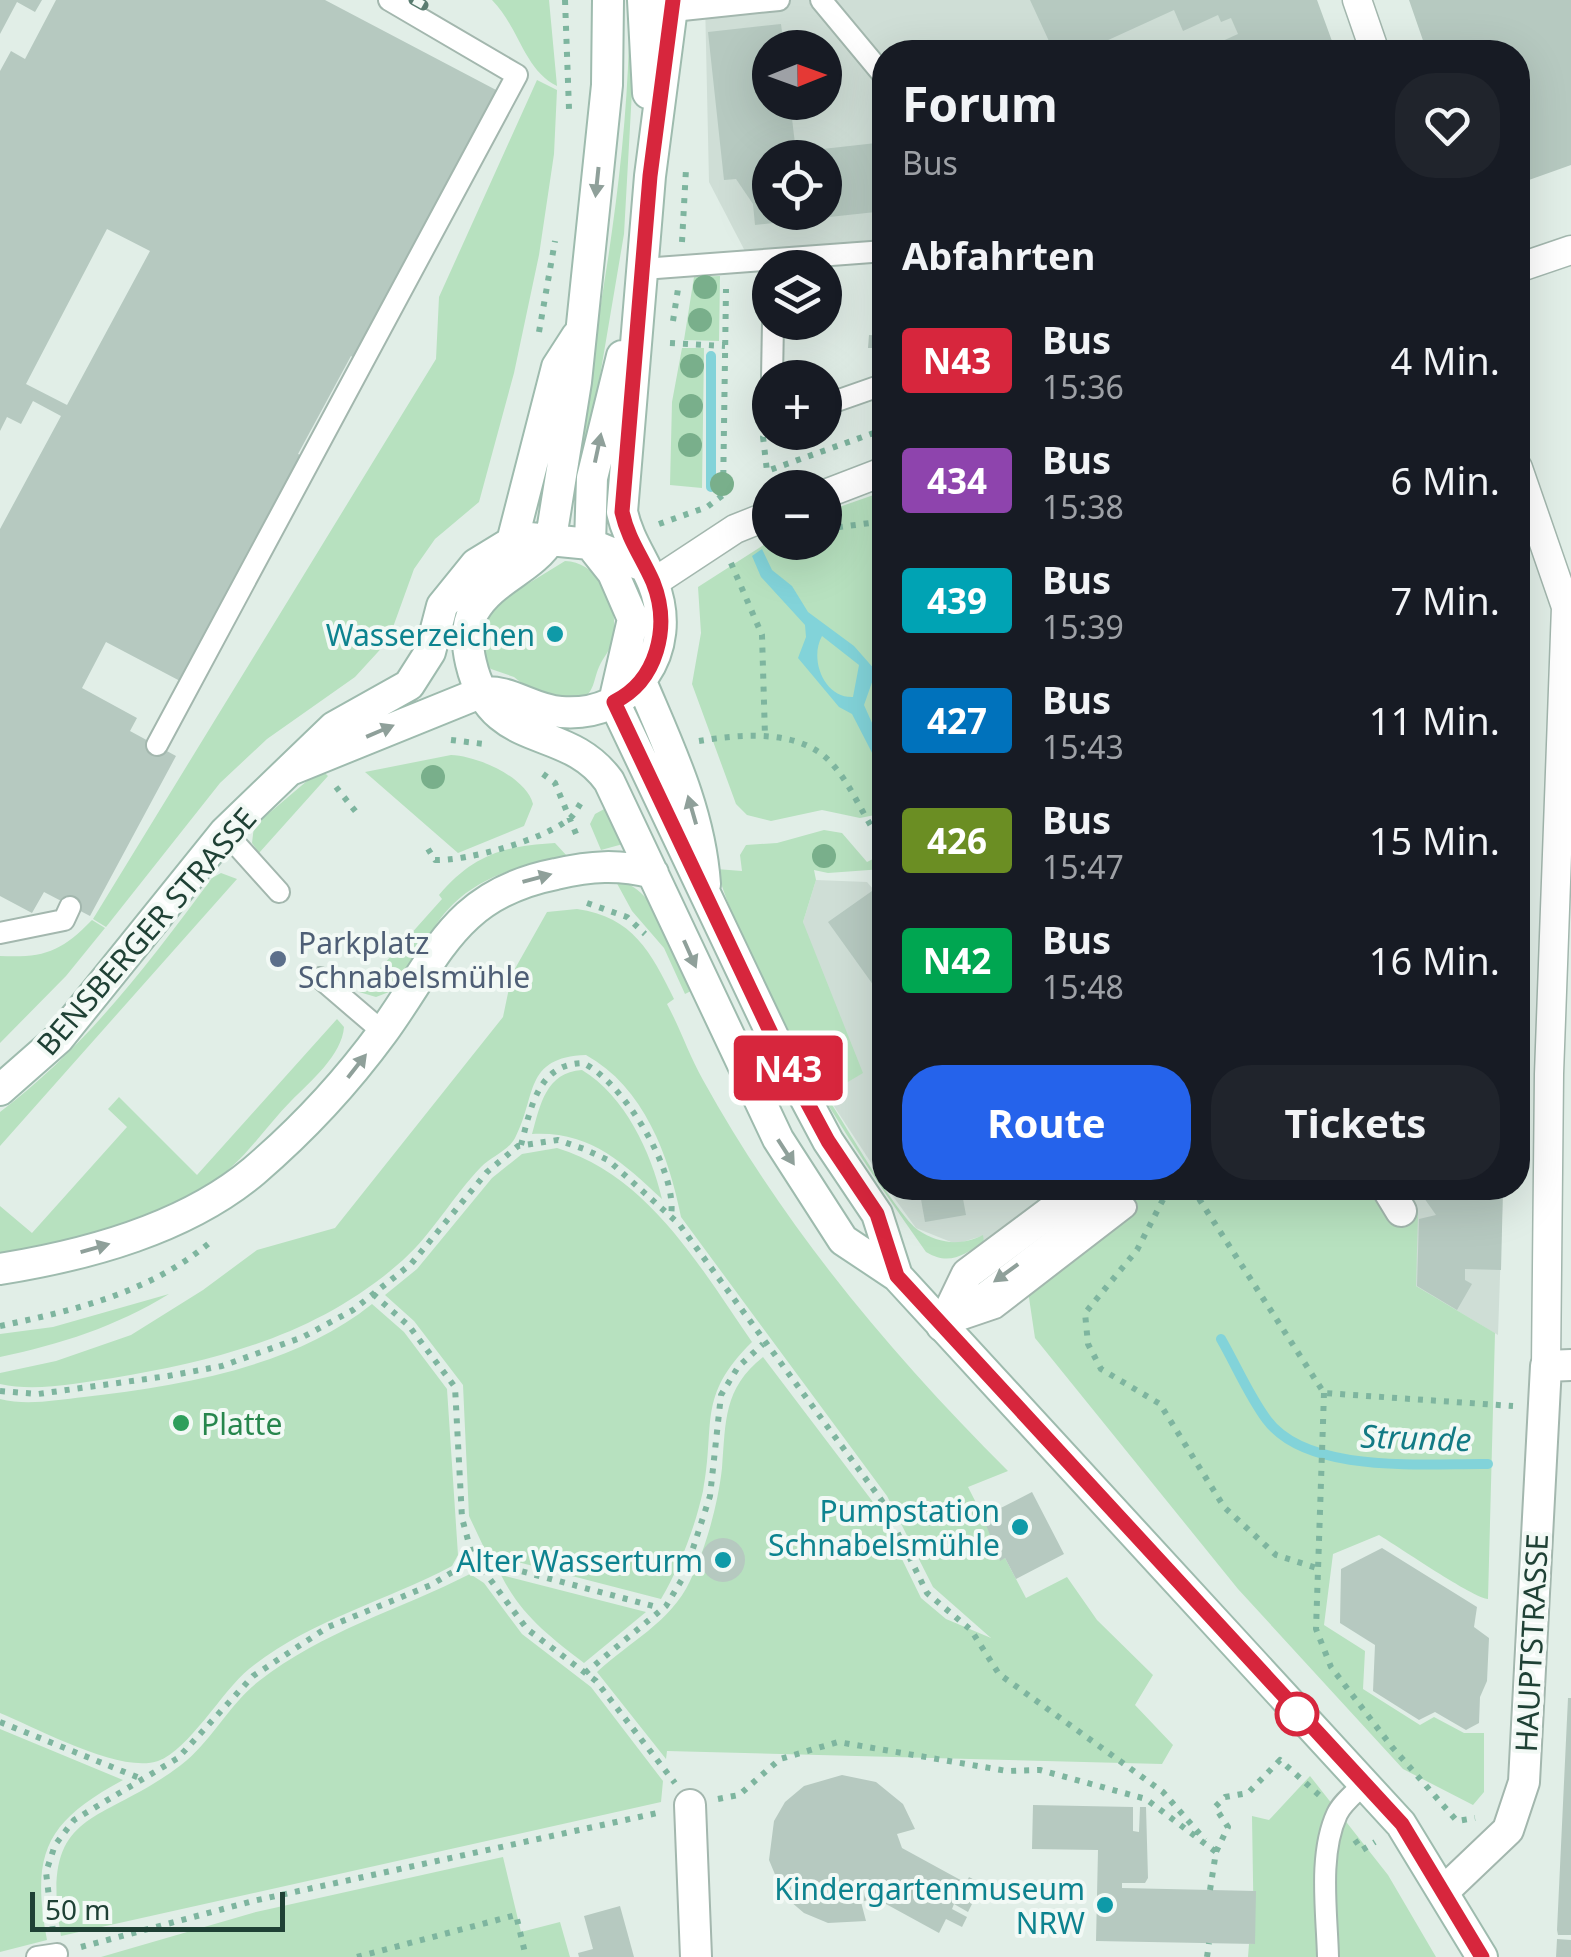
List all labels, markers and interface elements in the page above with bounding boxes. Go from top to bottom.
north arrow [752,30,842,120]
map controls [752,30,842,560]
text: Forum [902,71,1058,136]
button: heart [1395,73,1500,178]
button: locate [752,140,842,230]
text: Bus [902,141,958,184]
one-way arrow [589,166,605,198]
text: Abfahrten [902,229,1095,281]
button: layers [752,250,842,340]
text: Bus [1042,313,1111,365]
text: 4 Min. [1390,334,1500,386]
text: N43 [923,337,991,384]
button: + [752,360,842,450]
text: 15:36 [1042,365,1124,408]
one-way arrow [590,432,606,463]
text: Bus [1042,433,1111,485]
text: 6 Min. [1390,454,1500,506]
text: 434 [927,457,987,504]
button: − [752,470,842,560]
text: 15:38 [1042,485,1124,528]
text: Bus [1042,553,1111,605]
text: 7 Min. [1390,574,1500,626]
text: 439 [927,577,987,624]
text: 15:39 [1042,605,1124,648]
place label: Wasserzeichen [326,614,535,655]
marker: Wasserzeichen [544,623,566,645]
text: Bus [1042,673,1111,725]
text: 11 Min. [1369,694,1500,746]
text: 427 [927,697,987,744]
one-way arrow [365,723,395,739]
text: 15:43 [1042,725,1124,768]
text: Bus [1042,793,1111,845]
one-way arrow [684,795,700,826]
street label: BENSBERGER STRASSE [27,798,265,1064]
text: 15 Min. [1369,814,1500,866]
text: 426 [927,817,987,864]
text: 15:47 [1042,845,1124,888]
one-way arrow [522,870,553,886]
text: Bus [1042,913,1111,965]
place label: Parkplatz Schnabelsmühle [298,922,530,997]
text: 16 Min. [1369,934,1500,986]
text: N42 [923,937,991,984]
one-way arrow [681,940,698,969]
marker: Parkplatz Schnabelsmühle [267,948,289,970]
text: 15:48 [1042,965,1124,1008]
line badge: N43 [730,1036,846,1100]
text: N43 [754,1045,822,1092]
one-way arrow [346,1053,367,1079]
button: Route [902,1065,1191,1180]
button: Tickets [1211,1065,1500,1180]
one-way arrow [777,1138,795,1166]
one-way arrow [80,1240,111,1255]
one-way arrow [993,1263,1019,1283]
place label: Platte [201,1403,282,1444]
marker: Platte [170,1412,192,1434]
water label: Strunde [1360,1414,1472,1460]
place label: Pumpstation Schnabelsmühle [768,1490,1000,1565]
marker: Pumpstation Schnabelsmühle [1009,1516,1031,1538]
street label: HAUPTSTRASSE [1505,1533,1557,1753]
place label: Alter Wasserturm [456,1540,703,1581]
marker: Alter Wasserturm [712,1549,734,1571]
unlabelled marker [1276,1693,1318,1735]
place label: Kindergartenmuseum NRW [774,1868,1085,1943]
scale bar [30,1887,285,1932]
text: 50 m [45,1890,111,1928]
marker: Kindergartenmuseum NRW [1094,1894,1116,1916]

